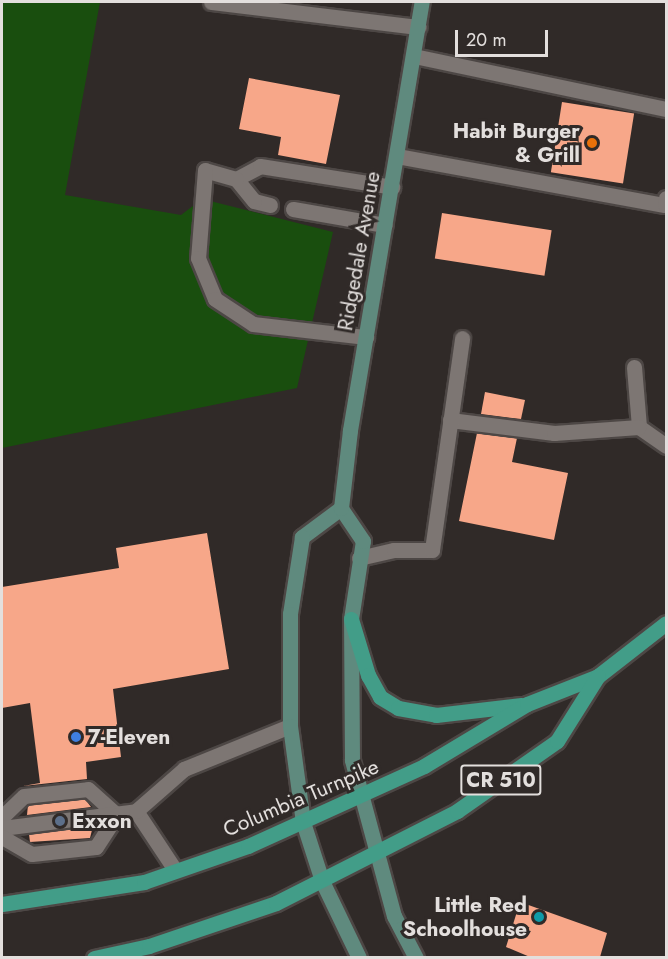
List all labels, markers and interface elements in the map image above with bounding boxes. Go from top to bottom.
scale bar [458,18,551,56]
text: 20 m [466,27,506,53]
place label: Habit Burger & Grill [453,118,580,168]
marker: Habit Burger & Grill [585,136,599,150]
street label: Ridgedale Avenue [333,169,385,333]
place label: 7-Eleven [88,724,170,750]
marker: 7-Eleven [69,730,83,744]
street label: Columbia Turnpike [219,754,383,842]
road number: CR 510 [459,763,543,797]
place label: Exxon [72,808,132,834]
marker: Exxon [53,814,67,828]
place label: Little Red Schoolhouse [403,892,527,942]
marker: Little Red Schoolhouse [532,910,546,924]

